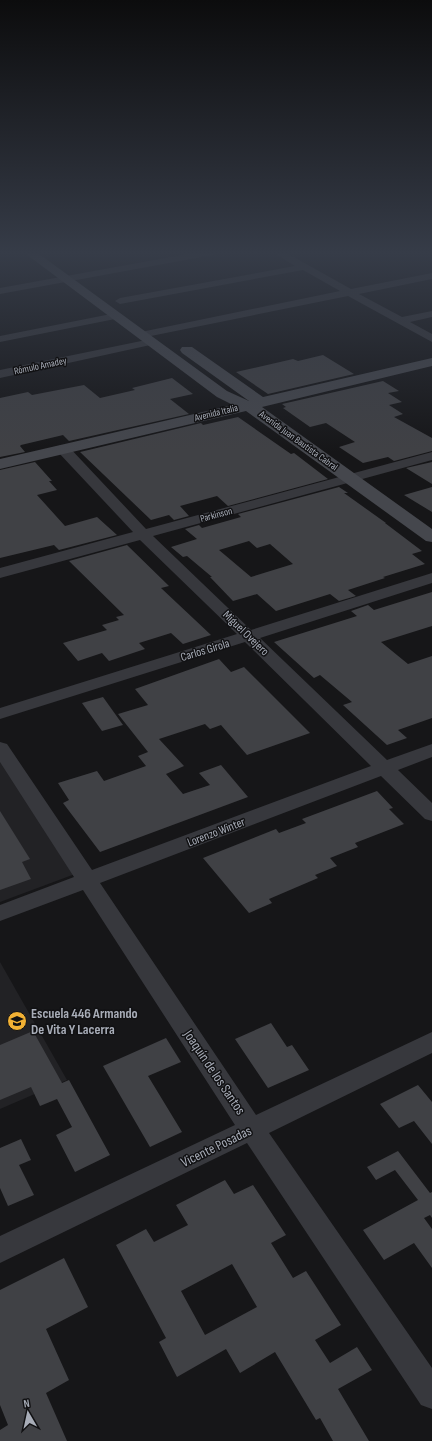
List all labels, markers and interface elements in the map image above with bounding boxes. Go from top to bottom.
street label: Rómulo Amadey [13,355,68,377]
street label: Avenida Italia [192,402,239,424]
street label: Avenida Juan Bautista Cabral [256,408,340,473]
street label: Parkinson [199,505,234,525]
street label: Miguel Ovejero [219,608,272,659]
street label: Carlos Girola [179,636,232,665]
street label: Lorenzo Winter [185,814,248,850]
place label: Escuela 446 Armando De Vita Y Lacerra [31,1005,138,1038]
school or university icon: Escuela 446 Armando De Vita Y Lacerra [6,1010,28,1032]
street label: Joaquín de los Santos [179,1026,249,1118]
street label: Vicente Posadas [178,1122,254,1171]
north arrow [8,1393,48,1433]
text: N [23,1397,31,1410]

